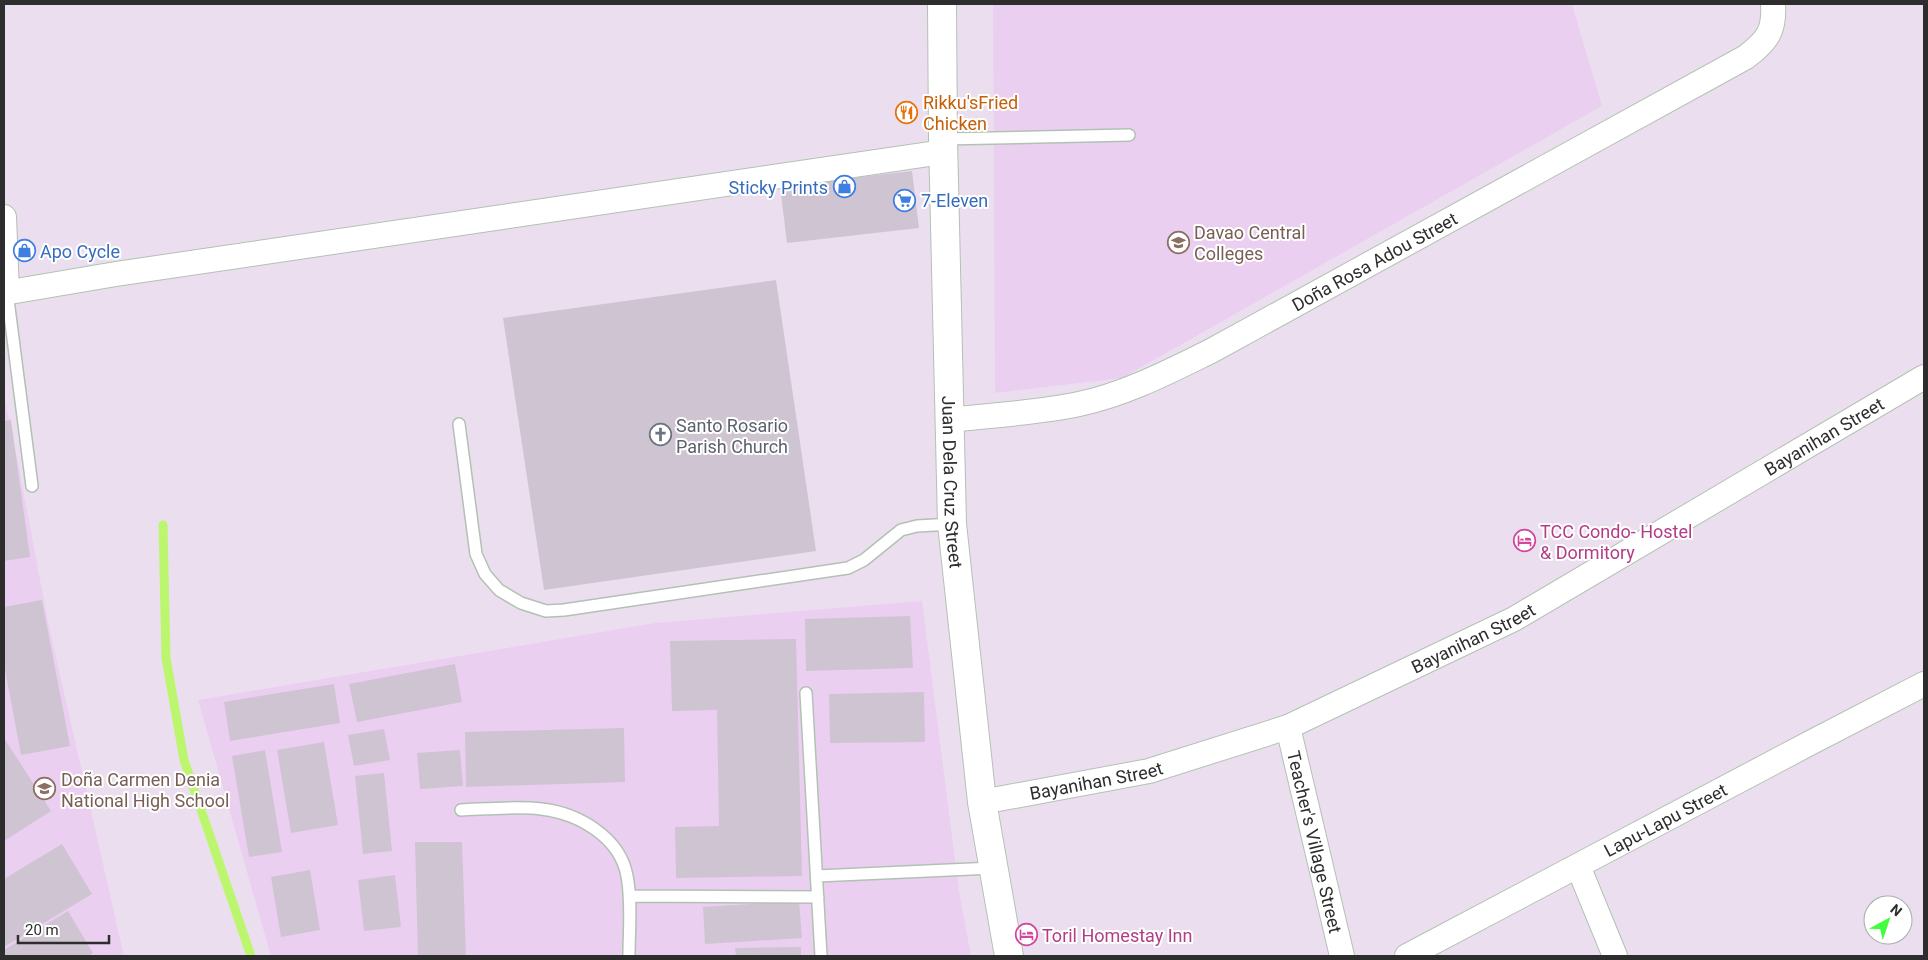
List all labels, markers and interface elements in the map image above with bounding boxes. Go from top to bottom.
place label: Rikku'sFried Chicken [923,92,1018,134]
restaurant icon: Rikku'sFried Chicken [895,100,919,124]
shop icon: Sticky Prints [832,175,856,199]
place label: Sticky Prints [729,177,828,198]
supermarket icon: 7-Eleven [893,188,917,212]
place label: 7-Eleven [921,190,988,211]
street label: Doña Rosa Adou Street [1288,207,1461,315]
place label: Davao Central Colleges [1194,222,1306,264]
school or university icon: Davao Central Colleges [1166,230,1190,254]
shop icon: Apo Cycle [12,239,36,263]
place label: Apo Cycle [40,241,120,262]
street label: Bayanihan Street [1760,393,1887,479]
street label: Juan Dela Cruz Street [938,395,967,569]
place label: Santo Rosario Parish Church [676,415,788,457]
church icon: Santo Rosario Parish Church [648,423,672,447]
place label: TCC Condo- Hostel & Dormitory [1540,521,1692,563]
hotel icon: TCC Condo- Hostel & Dormitory [1512,529,1536,553]
street label: Bayanihan Street [1408,599,1539,677]
street label: Teacher's Village Street [1283,749,1347,935]
street label: Bayanihan Street [1028,757,1165,803]
place label: Doña Carmen Denia National High School [61,769,229,811]
school or university icon: Doña Carmen Denia National High School [33,777,57,801]
street label: Lapu-Lapu Street [1600,778,1730,861]
north arrow [1863,895,1913,945]
text: N [1887,901,1905,919]
scale bar [18,912,109,944]
text: 20 m [25,921,59,939]
hotel icon: Toril Homestay Inn [1014,923,1038,947]
place label: Toril Homestay Inn [1042,925,1193,946]

